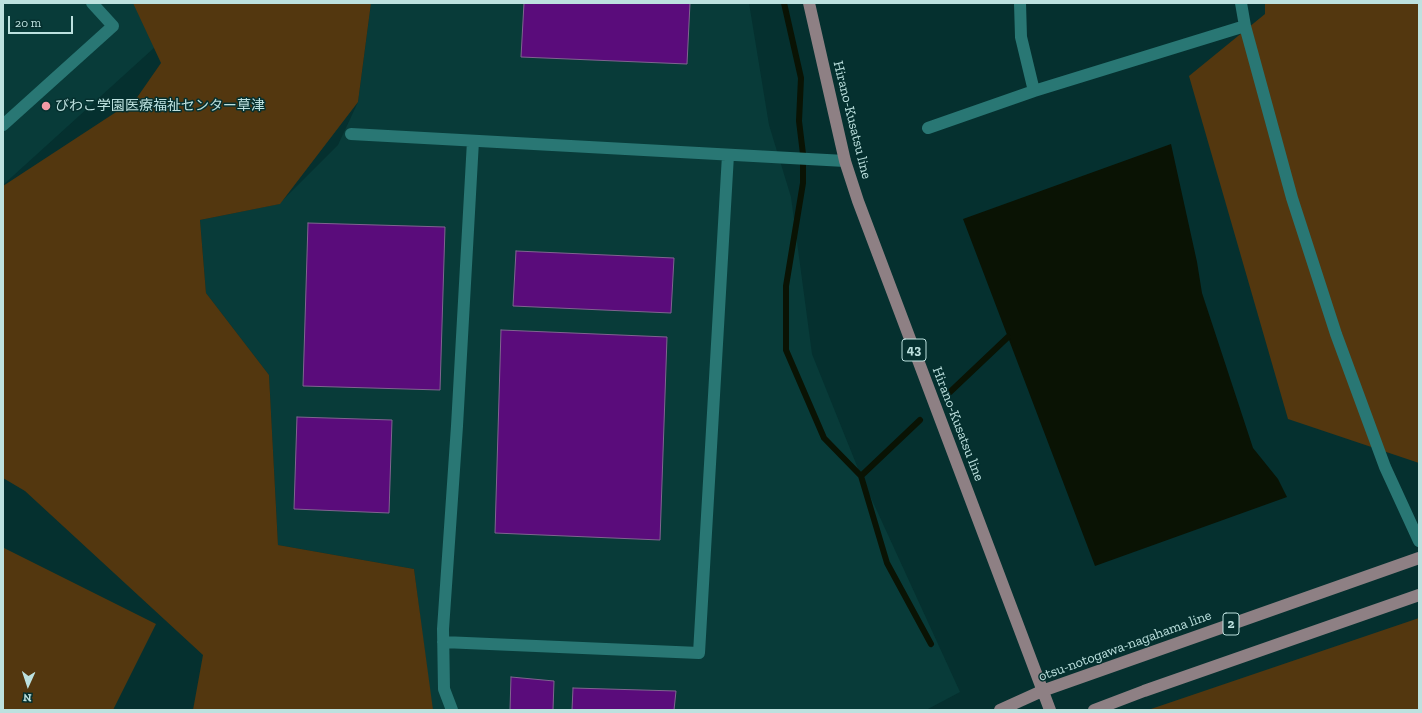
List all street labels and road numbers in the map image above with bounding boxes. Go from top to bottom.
street label: Hirano-Kusatsu line [829,59,875,181]
road number: 43 [902,339,926,361]
street label: Hirano-Kusatsu line [928,364,988,484]
street label: otsu-notogawa-nagahama line [1036,607,1214,685]
road number: 2 [1223,613,1239,635]

